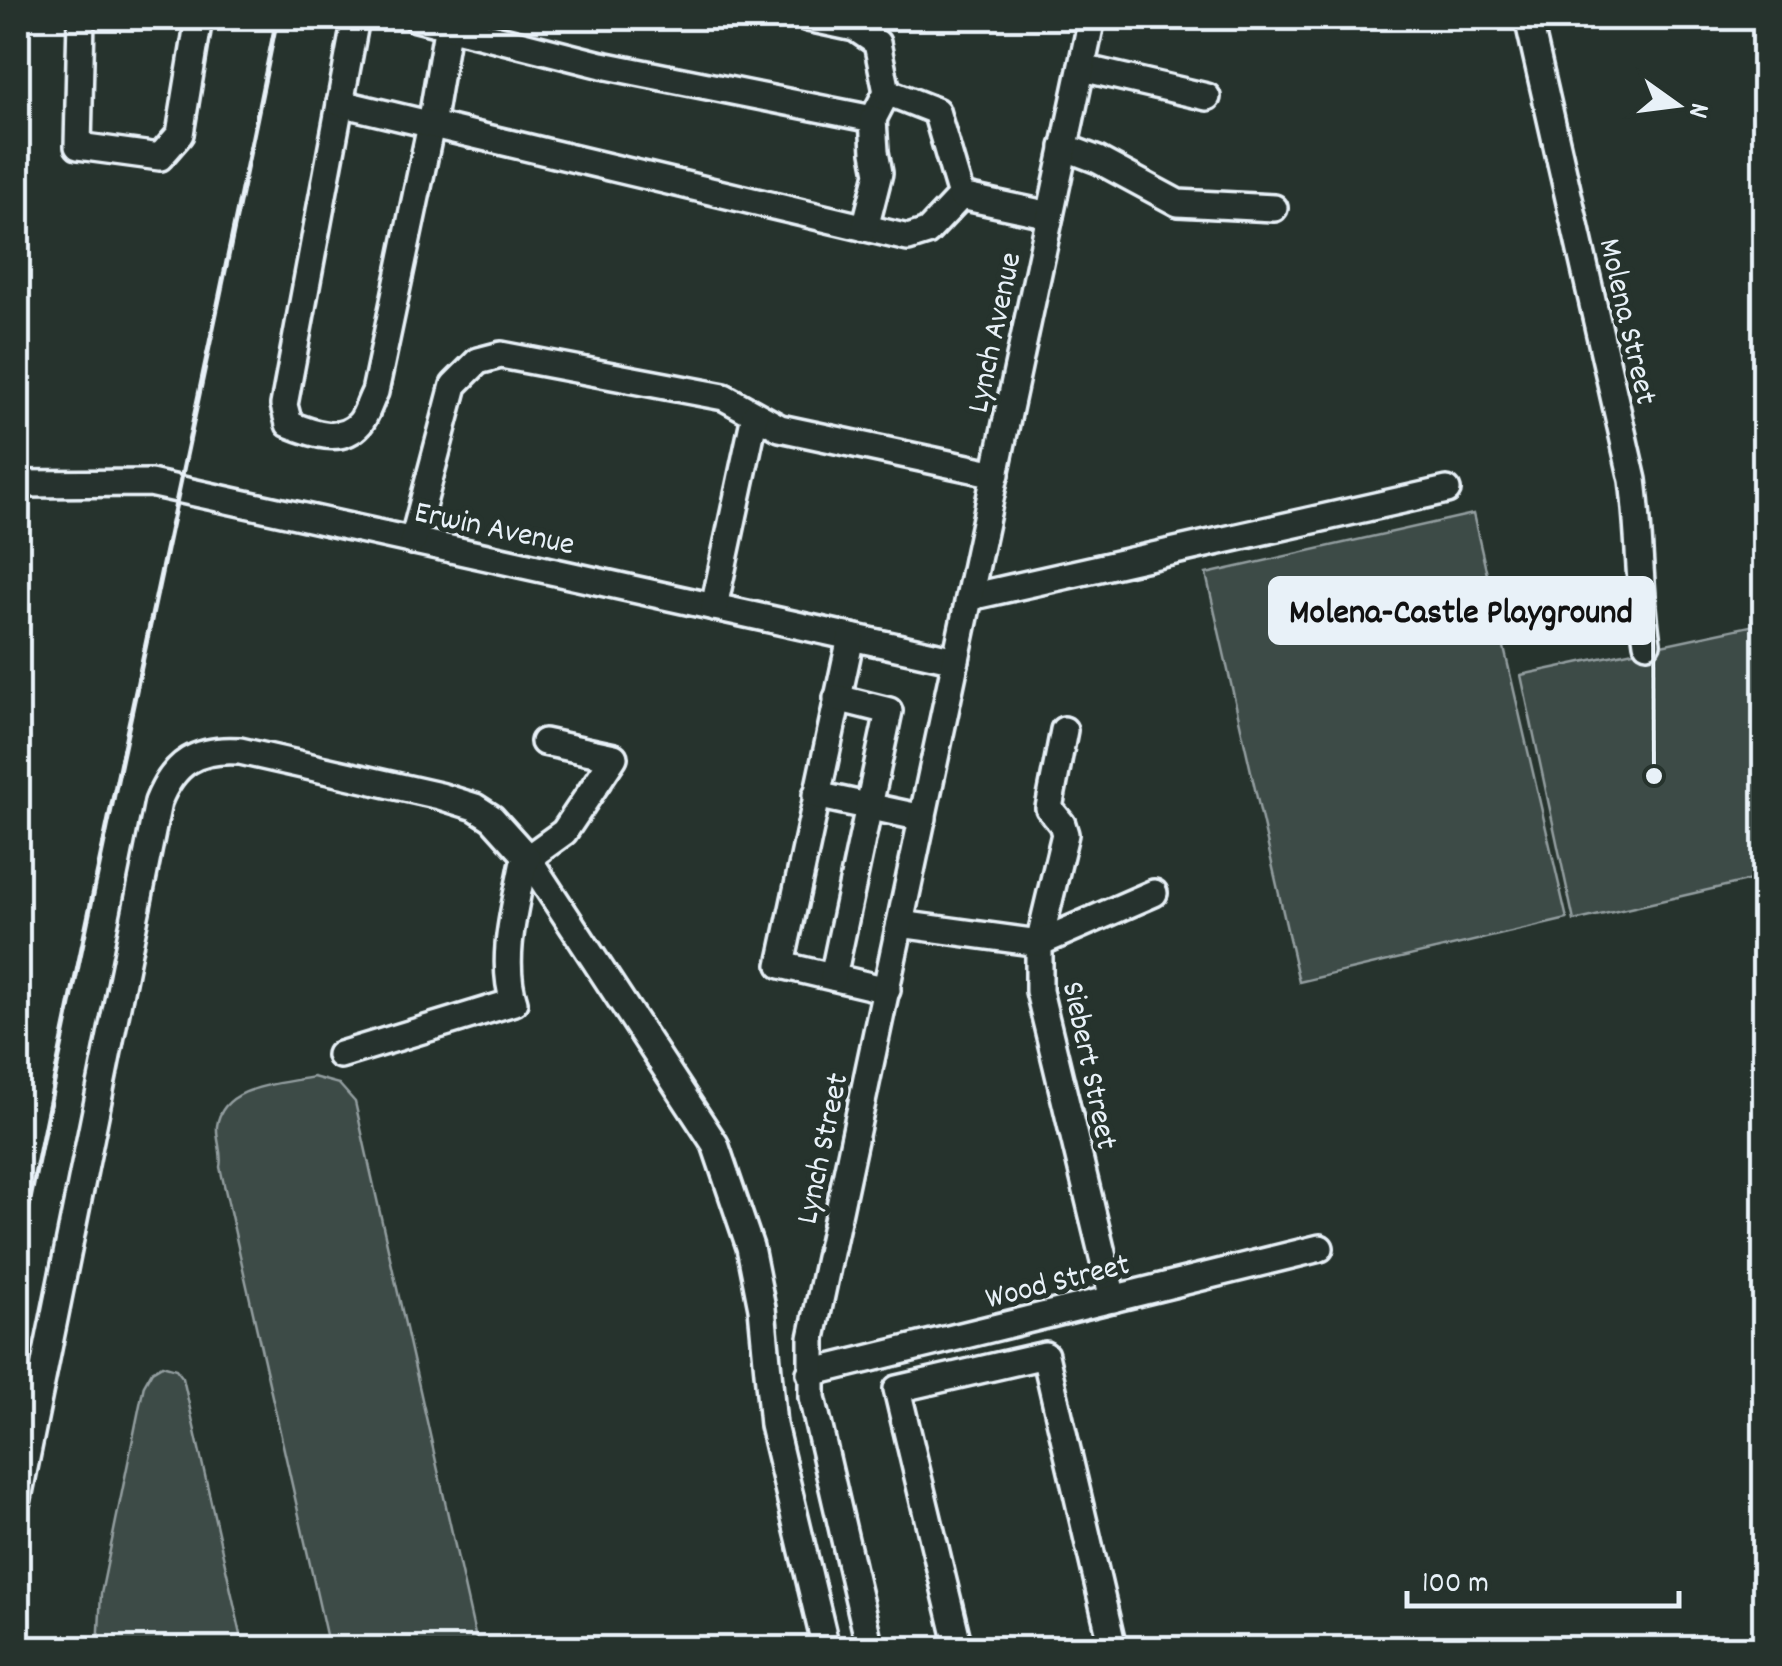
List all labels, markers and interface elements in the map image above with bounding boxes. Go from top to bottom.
north arrow [1627,55,1727,155]
text: N [1675,98,1717,121]
street label: Molena Street [1584,234,1667,410]
street label: Lynch Avenue [957,248,1036,418]
street label: Erwin Avenue [410,491,578,570]
callout: Molena-Castle Playground [1270,578,1653,643]
text: Molena-Castle Playground [1289,590,1633,640]
street label: Siebert Street [1047,978,1127,1155]
street label: Lynch Street [786,1069,863,1229]
street label: Wood Street [981,1244,1135,1324]
scale bar [1407,1546,1680,1608]
text: 100 m [1422,1564,1489,1607]

